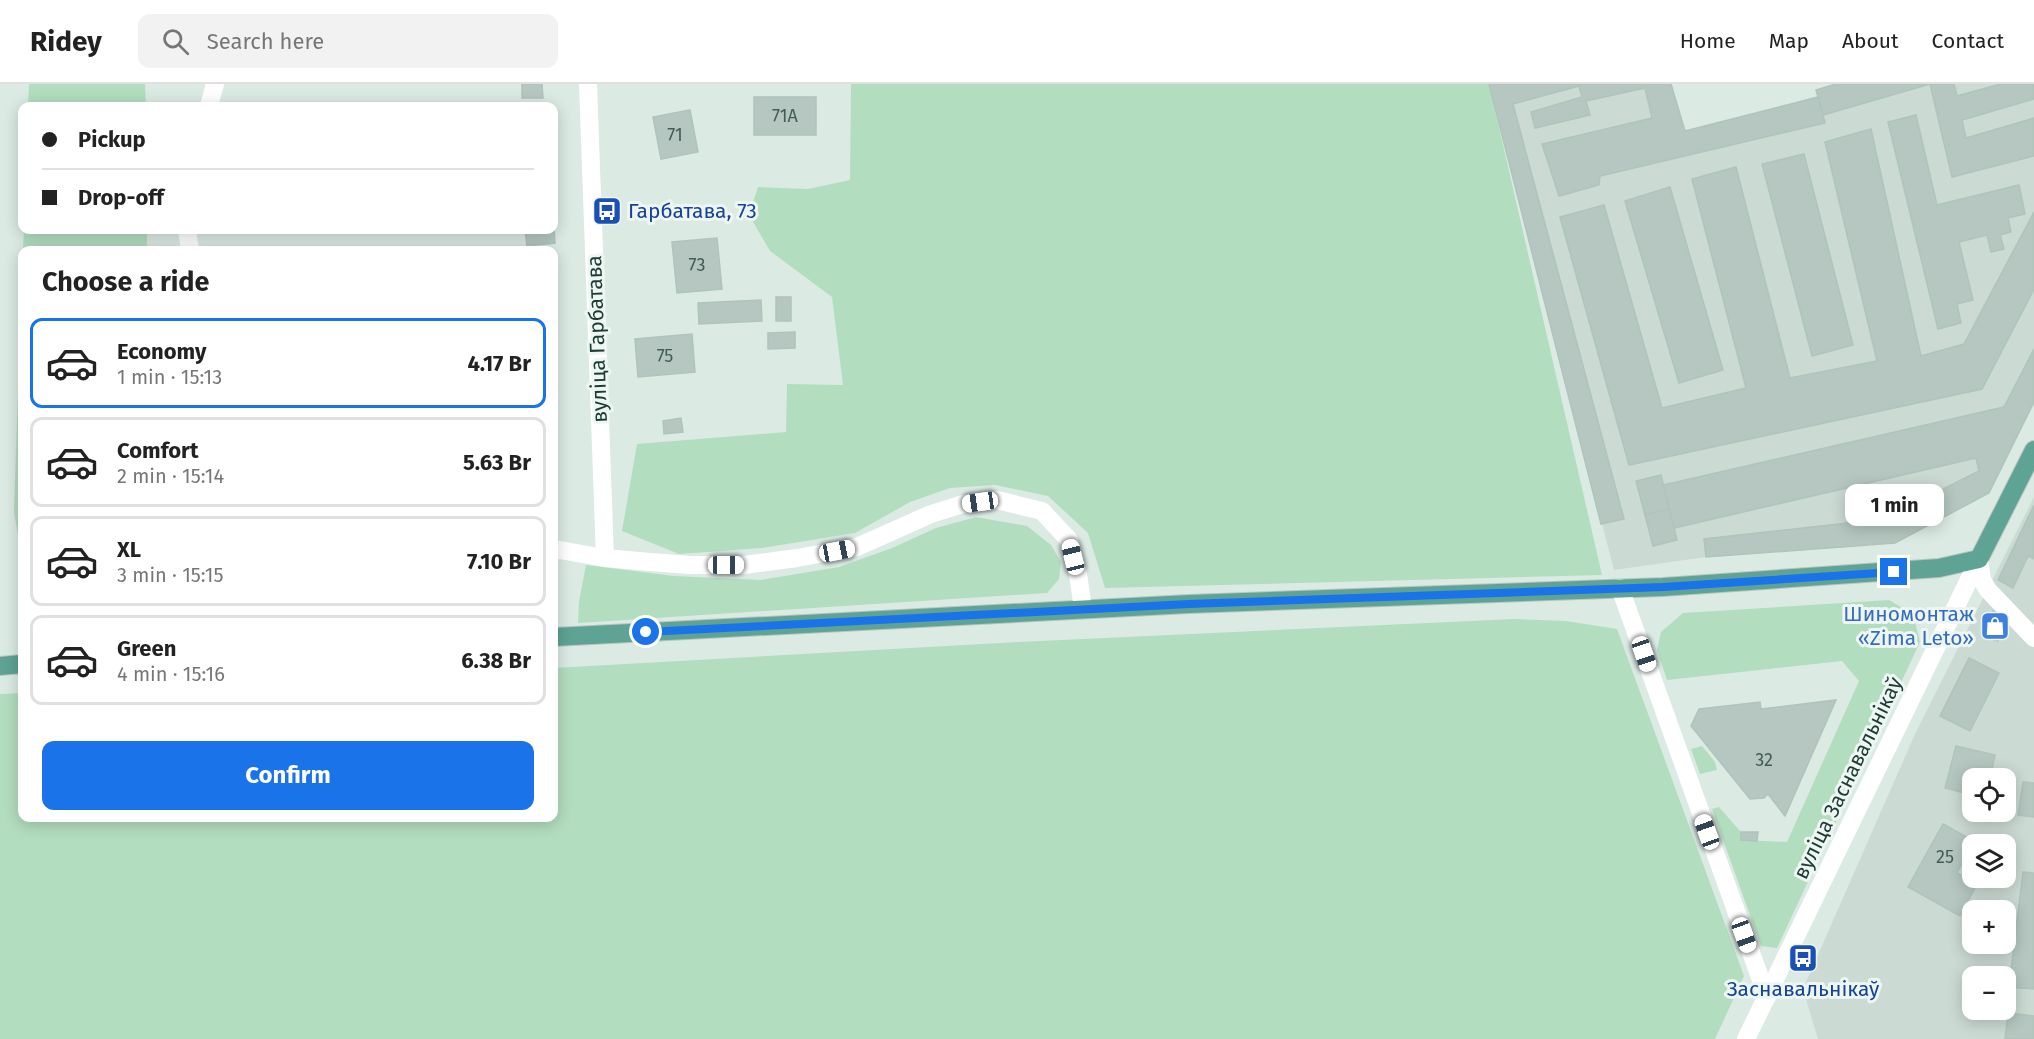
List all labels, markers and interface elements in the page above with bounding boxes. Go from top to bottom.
search box [138,14,558,68]
text: Ridey [30,25,102,58]
icon: search [159,25,192,58]
text: Search here [207,28,324,55]
text: Home [1680,28,1736,54]
text: Map [1769,28,1809,54]
text: About [1842,28,1899,54]
text: Contact [1932,28,2004,54]
house number: 71А [772,105,799,127]
house number: 71 [667,124,683,146]
text: Pickup [78,126,146,153]
text: Drop-off [78,184,164,211]
bus stop icon: Гарбатава, 73 [591,195,623,227]
place label: Гарбатава, 73 [628,198,757,224]
house number: 73 [689,254,705,276]
street label: вуліца Гарбатава [581,255,613,423]
text: Choose a ride [42,266,209,298]
icon: car [45,336,99,390]
text: Economy [117,338,206,365]
house number: 75 [657,345,673,367]
text: 4.17 Br [467,350,531,377]
text: 1 min · 15:13 [117,365,222,389]
icon: car [45,435,99,489]
text: Comfort [117,437,198,464]
text: 5.63 Br [463,449,531,476]
text: 2 min · 15:14 [117,464,224,488]
callout: 1 min [1844,485,1944,527]
car [961,491,999,513]
text: 1 min [1870,493,1919,517]
icon: car [45,534,99,588]
text: XL [117,536,141,563]
car [1060,537,1086,577]
car [818,539,856,563]
text: 7.10 Br [467,548,531,575]
car [708,556,744,574]
route end [1880,558,1907,585]
text: 3 min · 15:15 [117,563,224,587]
place label: Шиномонтаж «Zima Leto» [1843,601,1974,651]
shop icon: Шиномонтаж «Zima Leto» [1979,610,2011,642]
route start [632,618,659,645]
icon: car [45,633,99,687]
car [1630,634,1658,674]
text: Green [117,635,176,662]
text: 6.38 Br [461,647,531,674]
text: 4 min · 15:16 [117,662,225,686]
street label: вуліца Заснавальнікаў [1788,672,1909,883]
button: Confirm [42,741,534,810]
house number: 32 [1755,749,1773,771]
map controls [1962,768,2016,1020]
button: locate [1962,768,2016,822]
car [1692,812,1722,852]
button: layers [1962,834,2016,888]
house number: 25 [1936,846,1954,868]
button: + [1962,900,2016,954]
car [1729,915,1759,955]
bus stop icon: Заснавальнікаў [1787,942,1819,974]
button: − [1962,966,2016,1020]
place label: Заснавальнікаў [1727,976,1880,1002]

